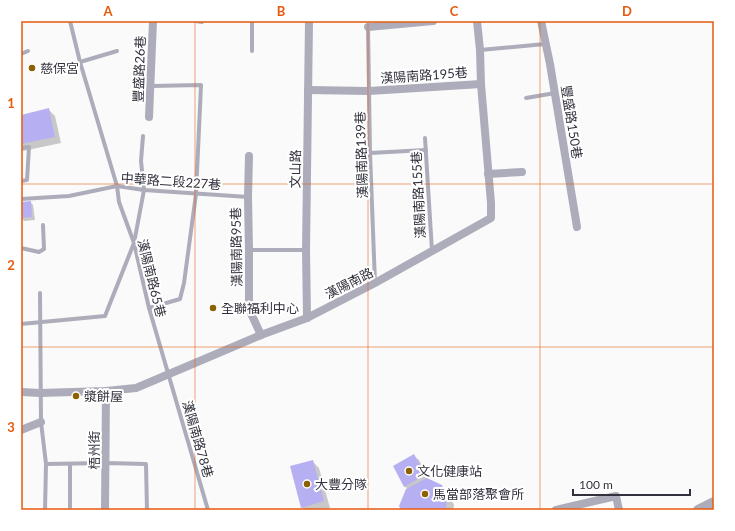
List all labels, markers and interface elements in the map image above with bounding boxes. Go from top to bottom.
text: A [102,3,113,19]
text: B [277,3,286,19]
text: C [450,3,459,19]
text: D [622,3,632,19]
street label: 豐盛路26巷 [130,35,148,103]
place label: 慈保宮 [40,60,79,76]
marker: 慈保宮 [27,63,37,73]
street label: 漢陽南路195巷 [380,64,468,86]
street label: 豐盛路150巷 [558,84,586,160]
text: 1 [7,95,15,111]
street label: 漢陽南路139巷 [351,111,371,199]
street label: 文山路 [287,149,303,189]
street label: 漢陽南路155巷 [408,151,428,239]
street label: 中華路二段227巷 [120,170,222,192]
street label: 漢陽南路95巷 [227,207,245,287]
street label: 漢陽南路65巷 [135,237,169,319]
text: 2 [7,257,15,273]
street label: 漢陽南路 [322,264,376,302]
place label: 全聯福利中心 [221,300,299,316]
marker: 全聯福利中心 [208,303,218,313]
place label: 漿餅屋 [84,388,123,404]
marker: 漿餅屋 [71,391,81,401]
street label: 漢陽南路78巷 [179,398,217,480]
text: 3 [7,419,15,435]
street label: 梧州街 [86,430,102,470]
place label: 文化健康站 [417,463,482,479]
marker: 文化健康站 [404,466,414,476]
scale bar [573,471,690,497]
place label: 大豐分隊 [315,476,367,492]
text: 100 m [579,477,613,492]
marker: 大豐分隊 [302,479,312,489]
place label: 馬當部落聚會所 [433,486,524,502]
marker: 馬當部落聚會所 [420,489,430,499]

